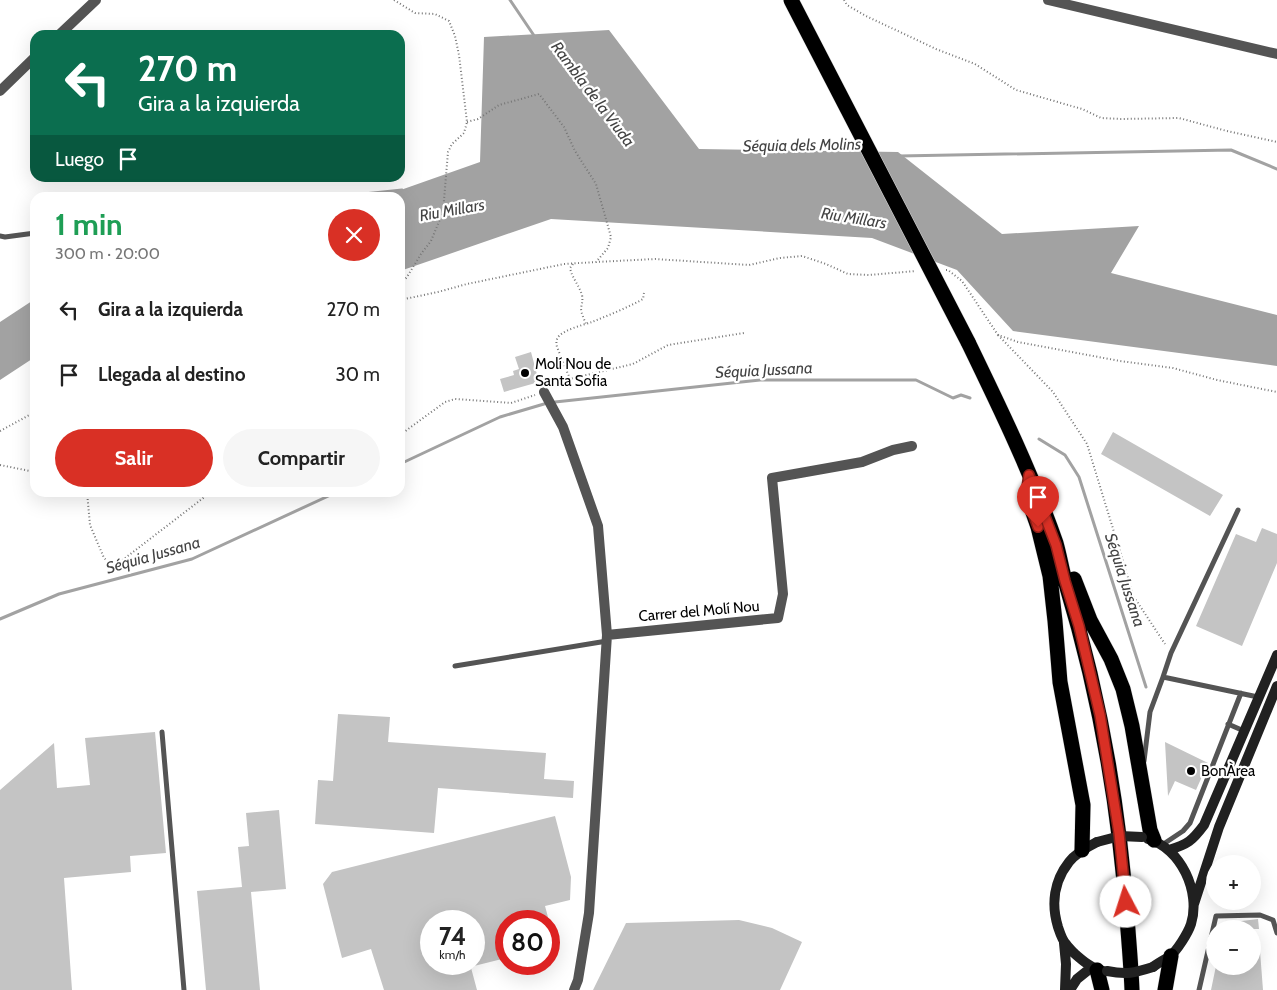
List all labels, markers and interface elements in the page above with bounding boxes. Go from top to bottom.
water label: Rambla de la Viuda [547,38,639,150]
text: 270 m [138,47,237,90]
icon: left [55,50,120,115]
text: Gira a la izquierda [138,90,300,117]
water label: Séquia dels Molins [743,134,861,156]
icon: arrive [114,145,142,173]
text: Luego [55,148,104,171]
water label: Riu Millars [418,195,486,225]
water label: Riu Millars [820,203,888,233]
text: 1 min [55,206,123,243]
button: close [328,209,380,261]
text: 300 m · 20:00 [55,244,160,263]
icon: left [55,296,83,324]
text: Gira a la izquierda [98,298,243,321]
text: 270 m [326,298,380,321]
place label: Molí Nou de Santa Sofia [535,355,612,390]
water label: Séquia Jussana [715,358,813,382]
icon: arrive [55,361,83,389]
text: Llegada al destino [98,363,245,386]
text: 30 m [336,363,380,386]
marker: Molí Nou de Santa Sofia [519,367,531,379]
button: Salir [55,429,213,487]
button: Compartir [223,429,380,487]
pin [1017,476,1059,527]
icon: arrive [1024,483,1052,511]
water label: Séquia Jussana [1101,531,1149,629]
water label: Séquia Jussana [104,532,202,578]
street label: Carrer del Molí Nou [638,597,760,625]
place label: BonÀrea [1201,761,1256,780]
marker: BonÀrea [1185,765,1197,777]
map controls [1206,855,1261,975]
button: + [1206,855,1261,910]
position arrow [1099,875,1151,927]
speed limit sign: 80 [495,910,560,975]
button: − [1206,920,1261,975]
text: 74 [439,921,466,951]
text: km/h [439,947,466,962]

